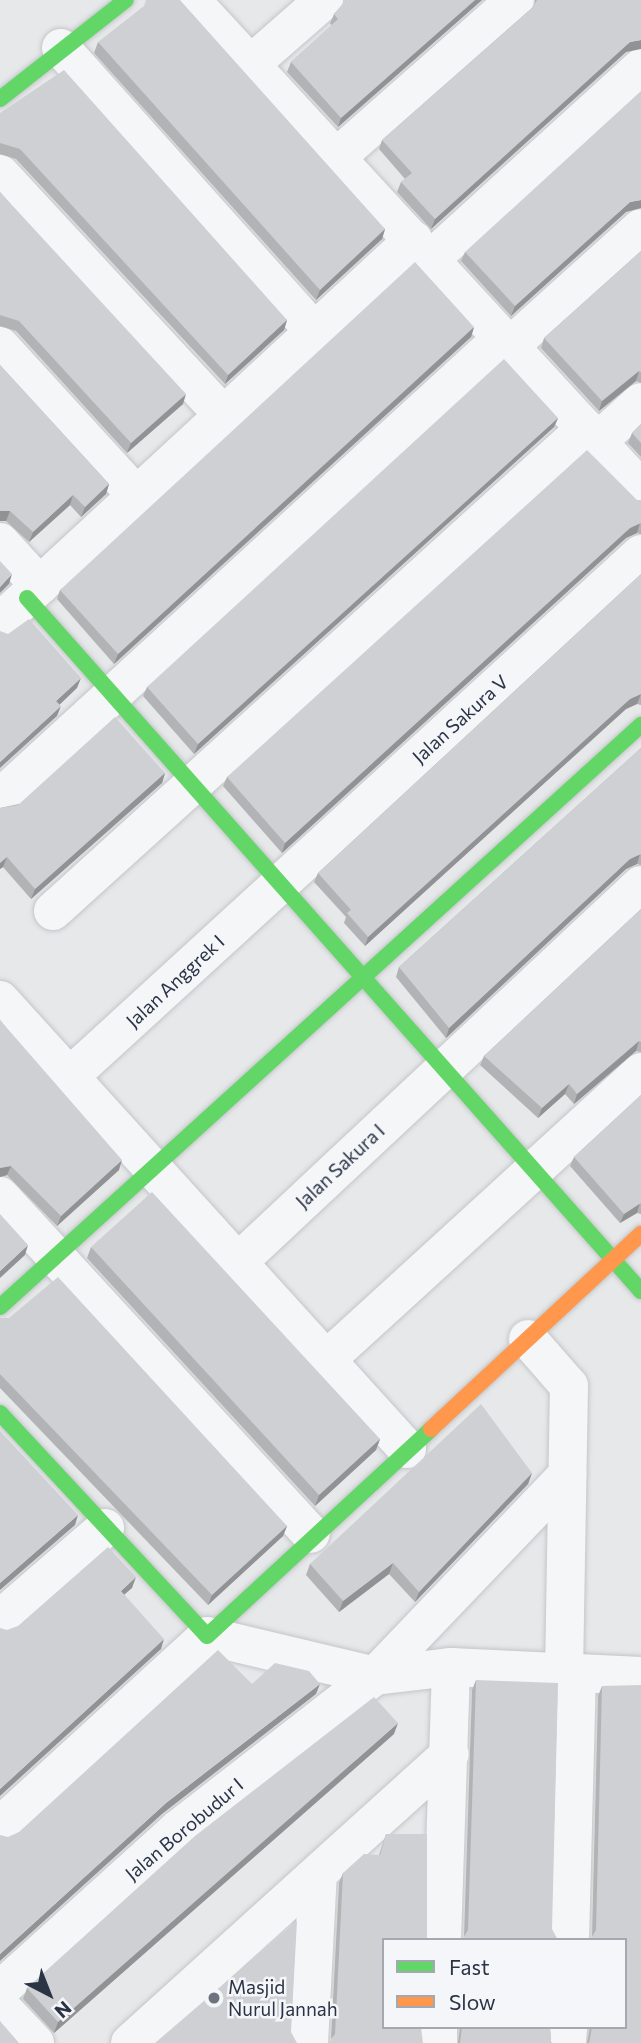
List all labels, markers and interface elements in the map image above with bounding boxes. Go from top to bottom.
street label: Jalan Sakura V [407,670,513,768]
street label: Jalan Anggrek I [121,930,229,1032]
street label: Jalan Sakura I [291,1119,389,1213]
street label: Jalan Borobudur I [120,1773,248,1885]
legend [382,1938,627,2029]
text: Fast [449,1954,490,1979]
north arrow [14,1959,84,2029]
place label: Masjid Nurul Jannah [228,1976,338,2020]
text: Slow [449,1989,496,2014]
marker: Masjid Nurul Jannah [206,1990,222,2006]
text: N [50,1997,76,2023]

